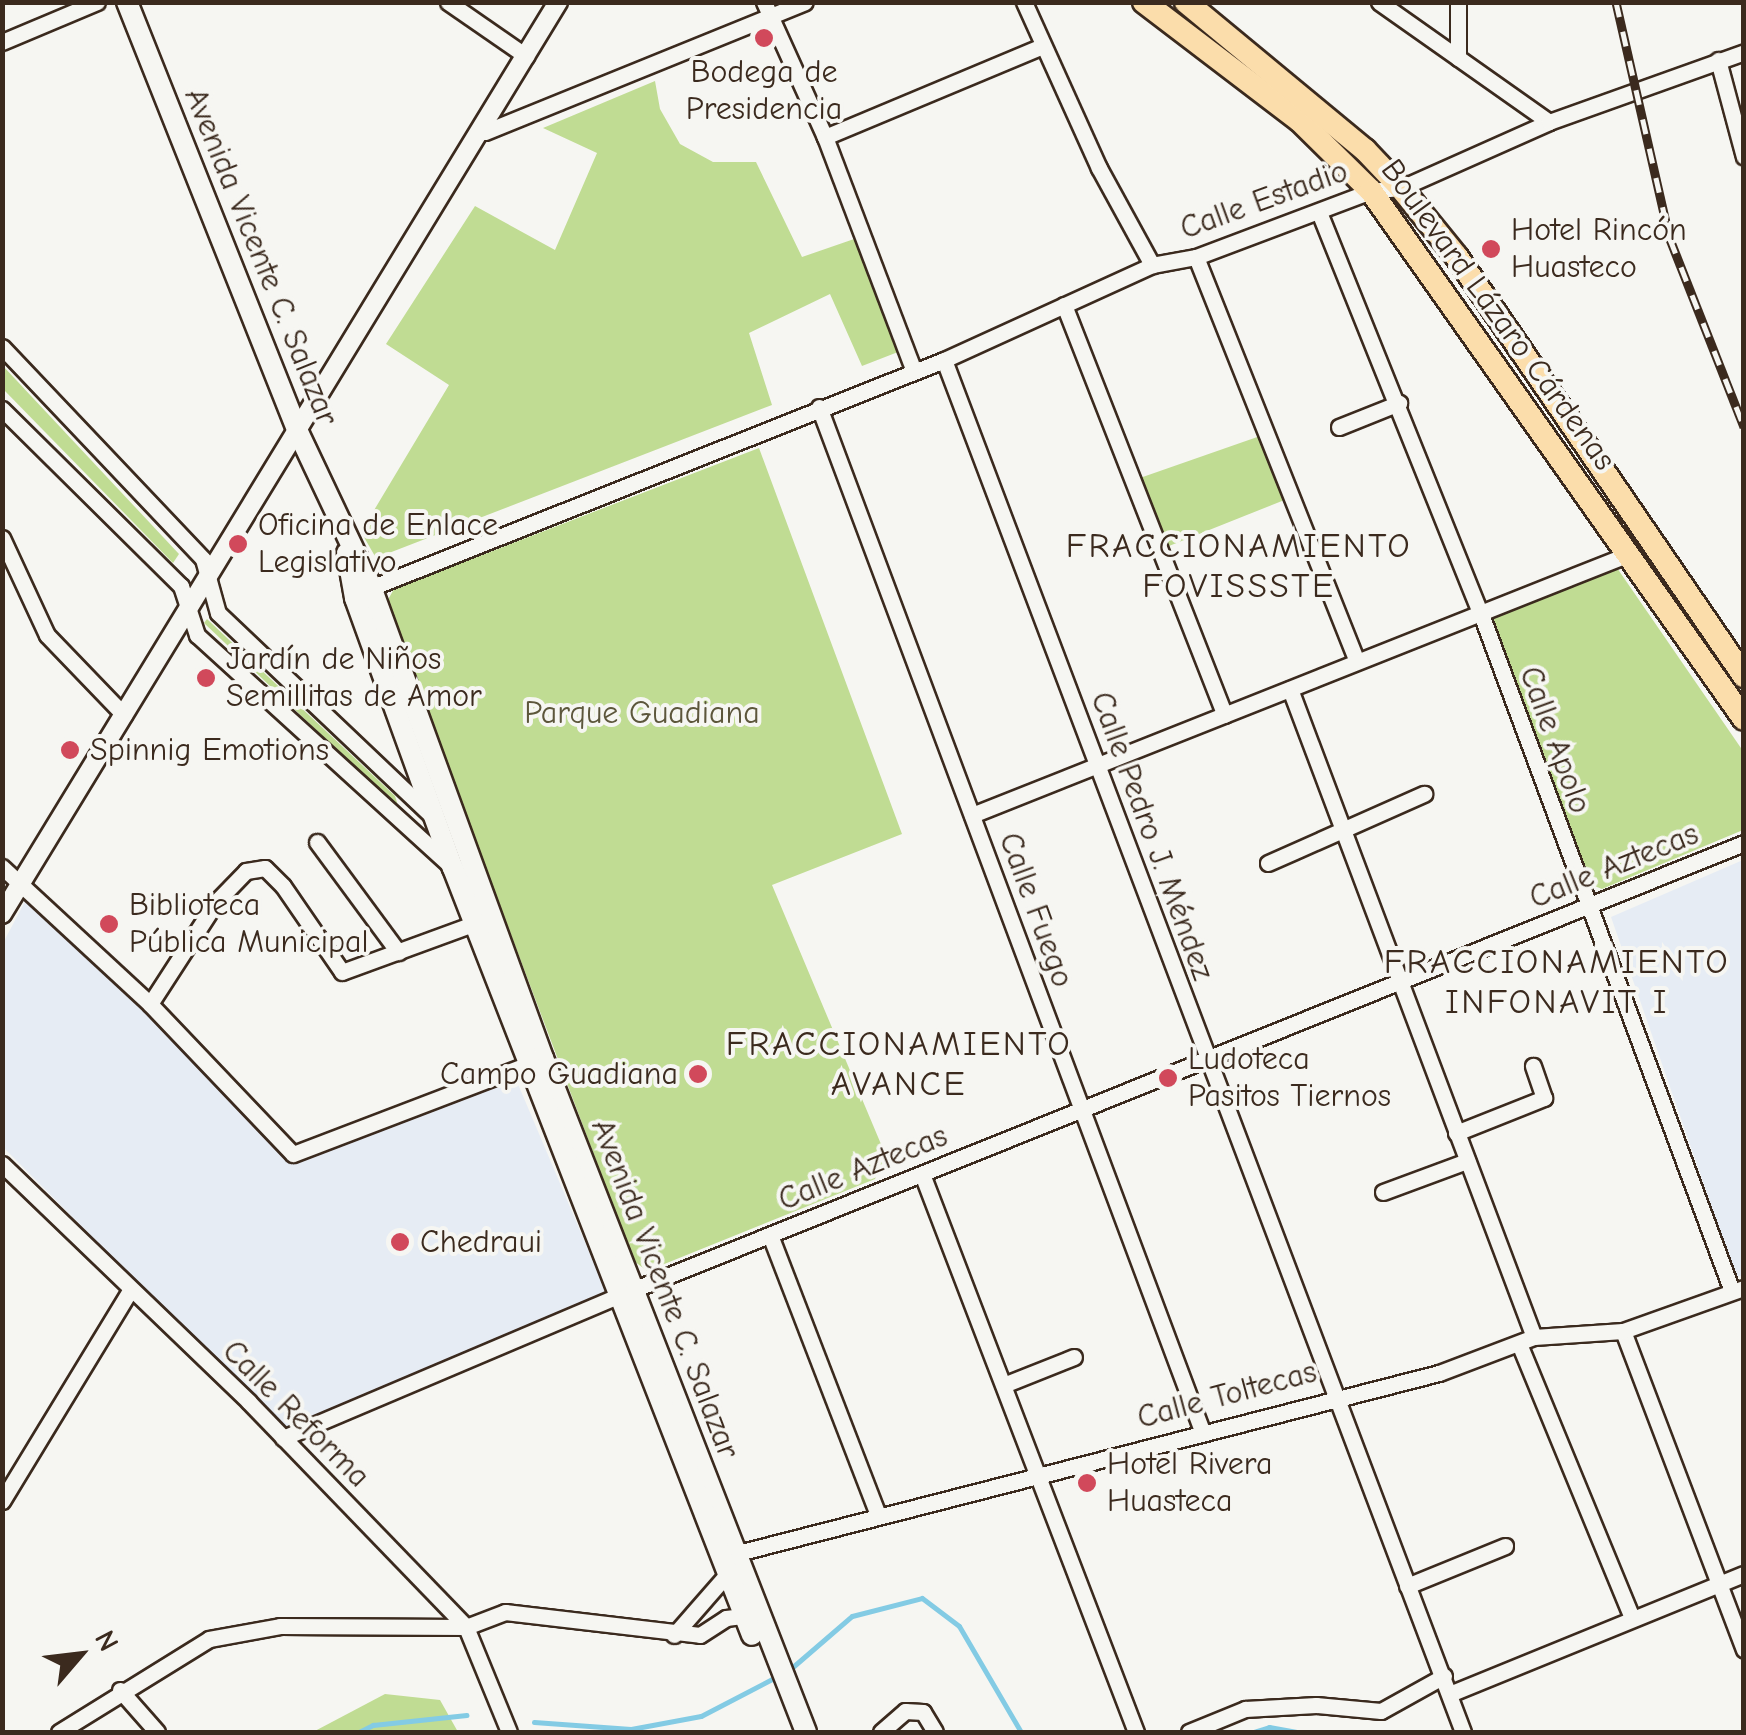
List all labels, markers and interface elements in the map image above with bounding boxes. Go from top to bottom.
marker: Bodega de Presidencia [753,27,775,49]
place label: Bodega de Presidencia [686,54,842,129]
street label: Avenida Vicente C. Salazar [176,83,346,431]
street label: Calle Estadio [1175,152,1353,248]
street label: Boulevard Lázaro Cárdenas [1372,152,1624,478]
place label: Hotel Rincón Huasteco [1511,212,1687,287]
marker: Hotel Rincón Huasteco [1480,238,1502,260]
place label: Oficina de Enlace Legislativo [258,507,498,582]
district label: FRACCIONAMIENTO FOVISSSTE [1066,525,1412,607]
marker: Oficina de Enlace Legislativo [227,533,249,555]
place label: Jardín de Niños Semillitas de Amor [226,641,482,716]
street label: Calle Apolo [1511,661,1599,819]
marker: Jardín de Niños Semillitas de Amor [195,667,217,689]
street label: Calle Pedro J. Méndez [1082,687,1222,985]
park label: Parque Guadiana [524,694,760,732]
place label: Spinnig Emotions [90,731,329,769]
marker: Spinnig Emotions [59,739,81,761]
street label: Calle Aztecas [1524,815,1704,917]
street label: Calle Fuego [990,827,1082,993]
place label: Biblioteca Pública Municipal [129,887,369,962]
marker: Biblioteca Pública Municipal [98,913,120,935]
district label: FRACCIONAMIENTO INFONAVIT I [1384,941,1730,1023]
district label: FRACCIONAMIENTO AVANCE [726,1023,1072,1105]
place label: Ludoteca Pasitos Tiernos [1188,1041,1391,1116]
place label: Campo Guadiana [440,1055,678,1093]
marker: Campo Guadiana [687,1063,709,1085]
marker: Ludoteca Pasitos Tiernos [1157,1067,1179,1089]
street label: Avenida Vicente C. Salazar [583,1114,747,1464]
street label: Calle Aztecas [773,1117,953,1219]
place label: Chedraui [420,1223,542,1261]
marker: Chedraui [389,1231,411,1253]
street label: Calle Reforma [214,1332,378,1496]
street label: Calle Toltecas [1133,1353,1321,1437]
place label: Hotel Rivera Huasteca [1107,1446,1272,1521]
marker: Hotel Rivera Huasteca [1076,1472,1098,1494]
north arrow [30,1605,130,1705]
text: N [88,1625,125,1656]

